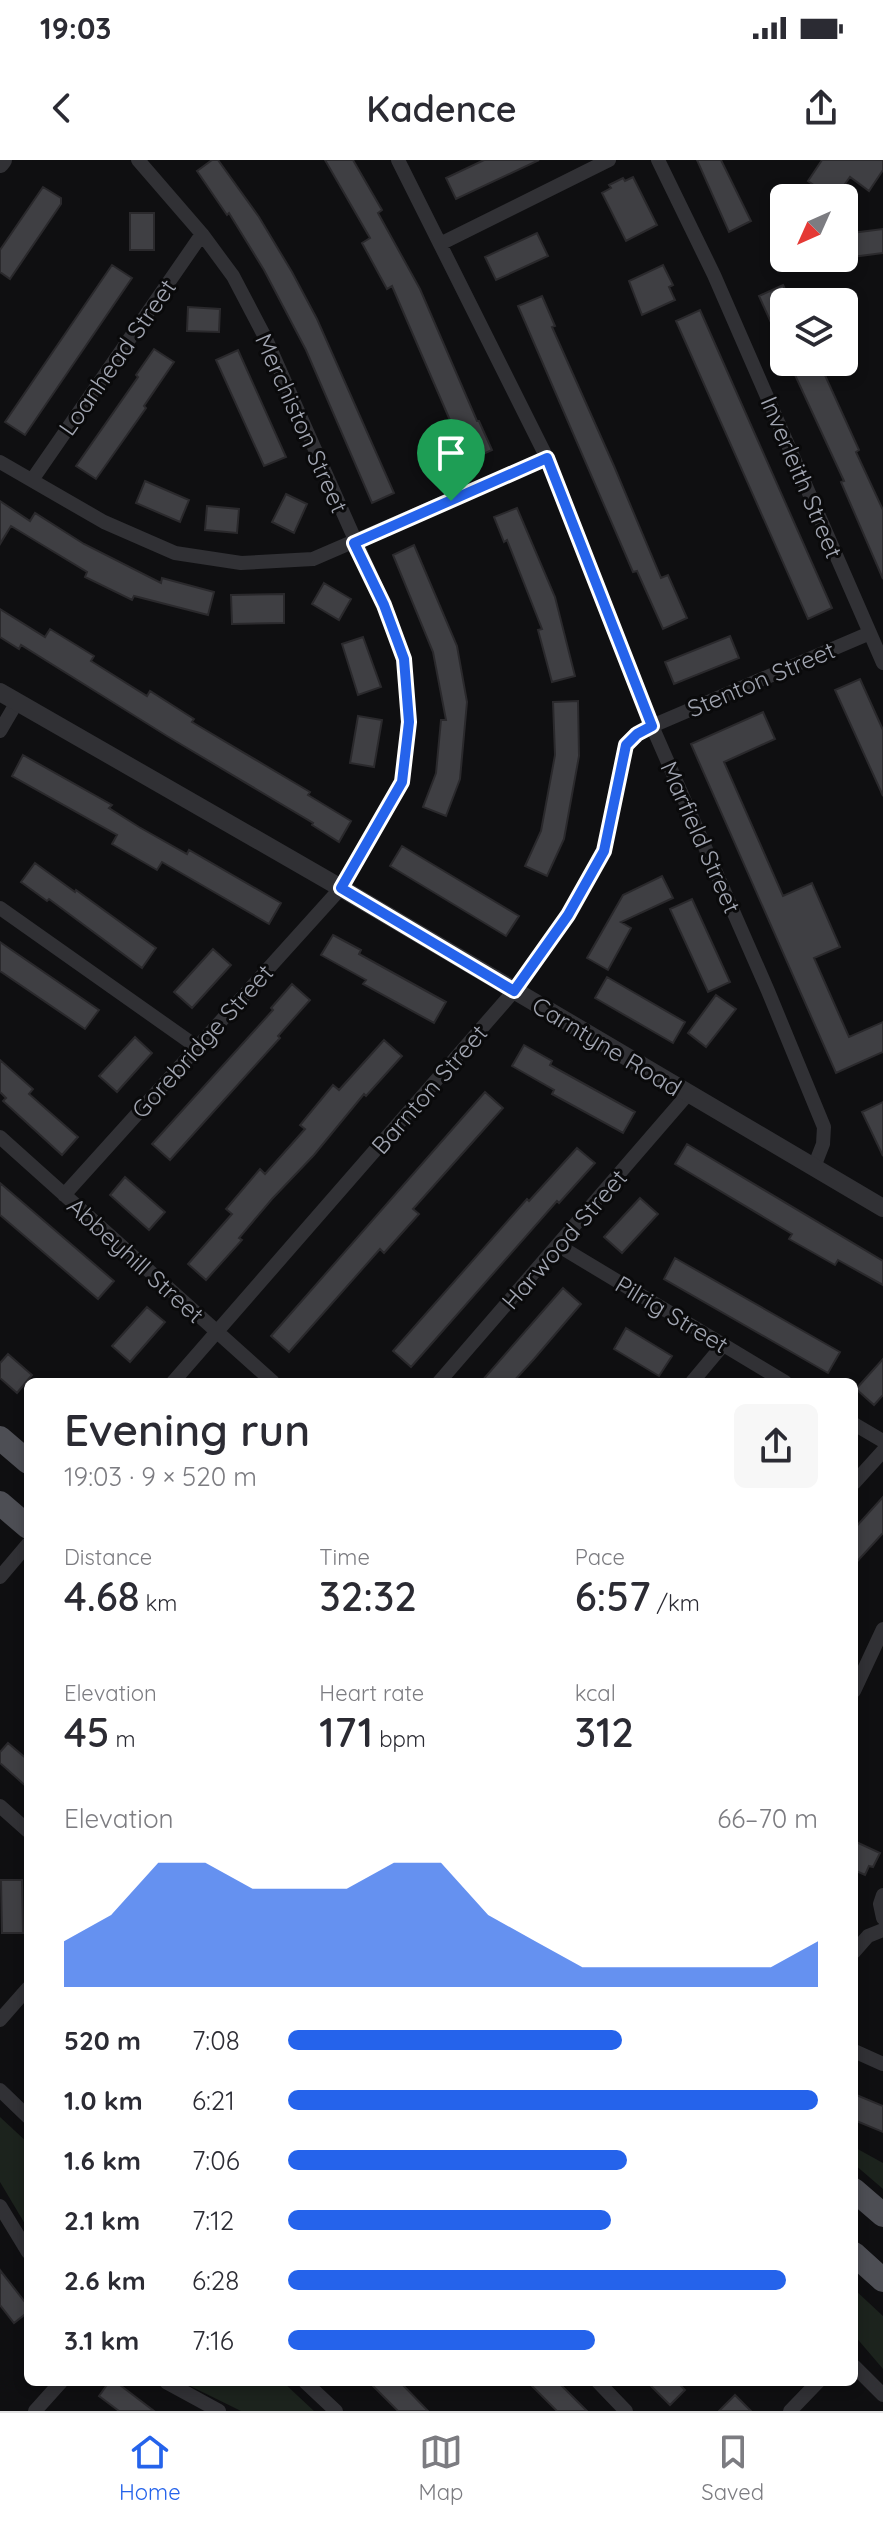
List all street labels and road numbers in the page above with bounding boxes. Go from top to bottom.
street label: Loanhead Street [52,273,182,441]
street label: Merchiston Street [249,329,355,517]
street label: Inverleith Street [754,392,850,562]
street label: Stenton Street [683,634,839,724]
street label: Marfield Street [654,756,748,918]
street label: Gorebridge Street [125,958,279,1124]
street label: Carntyne Road [527,990,687,1102]
street label: Barnton Street [365,1018,493,1160]
street label: Harwood Street [495,1163,633,1315]
street label: Abbeyhill Street [61,1191,211,1329]
street label: Pilrig Street [610,1269,734,1359]

